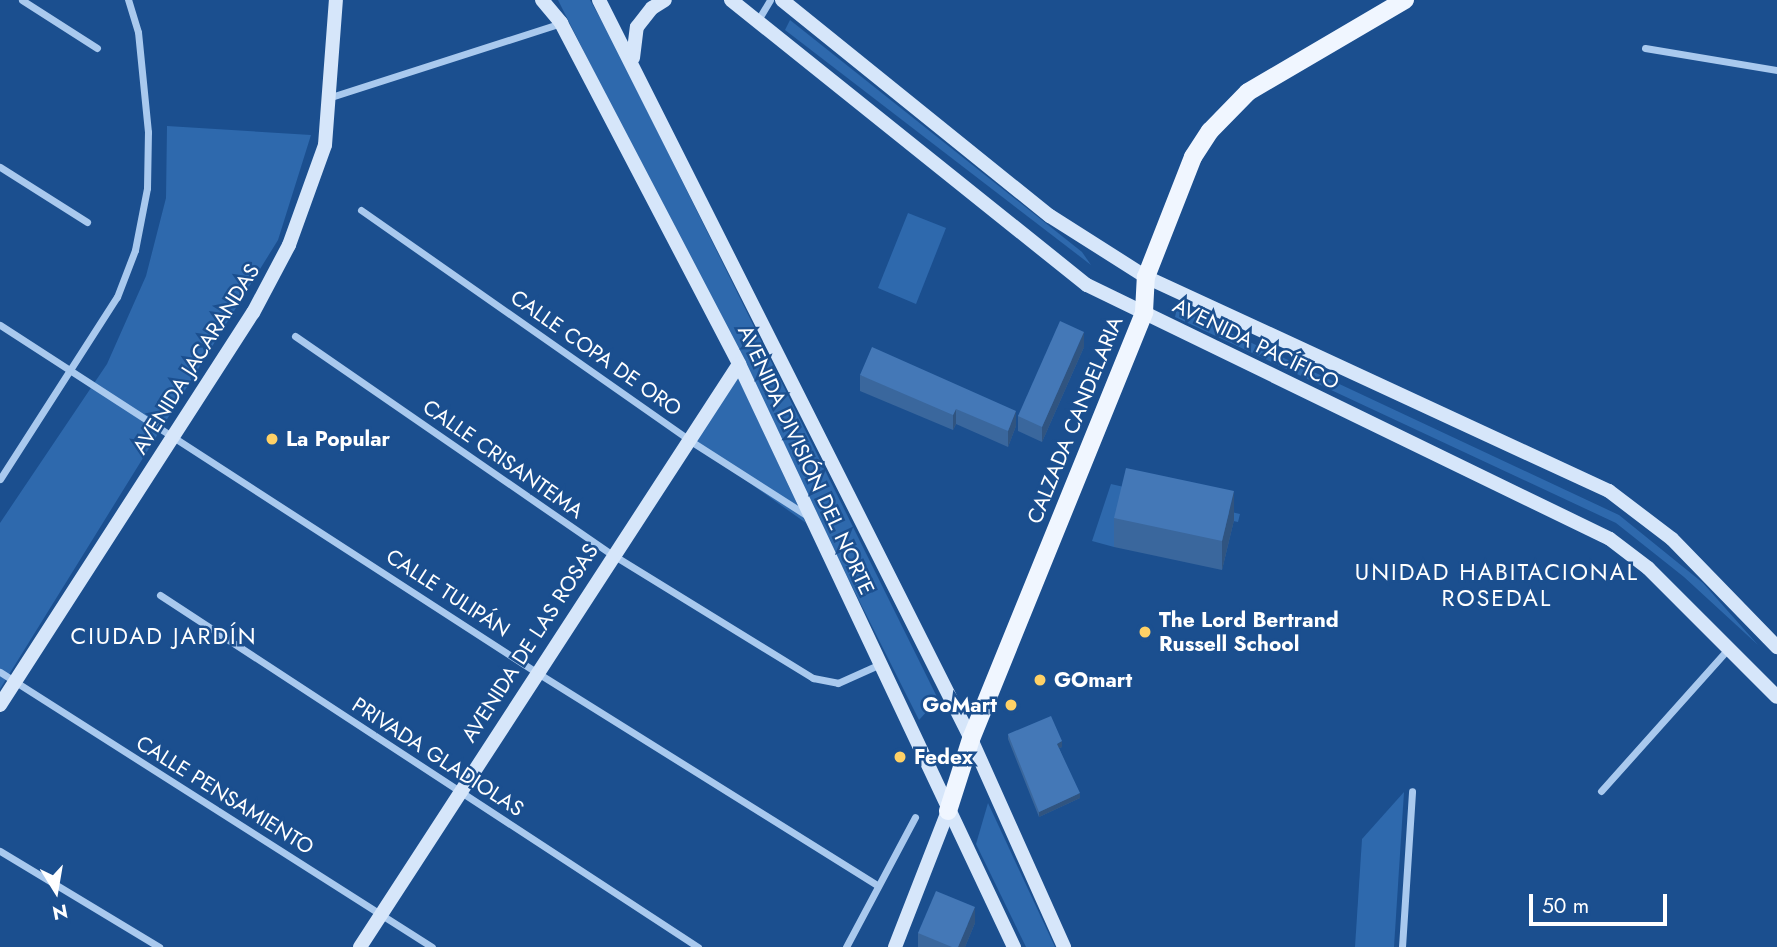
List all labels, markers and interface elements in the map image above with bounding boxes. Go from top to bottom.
street label: AVENIDA JACARANDAS [127,259,265,459]
street label: CALLE COPA DE ORO [506,284,686,422]
street label: AVENIDA PACÍFICO [1169,293,1343,395]
street label: CALZADA CANDELARIA [1022,313,1128,527]
street label: AVENIDA DIVISIÓN DEL NORTE [732,321,880,599]
street label: CALLE CRISANTEMA [418,394,588,524]
place label: La Popular [286,426,390,452]
marker: La Popular [264,431,280,447]
street label: AVENIDA DE LAS ROSAS [456,539,604,747]
street label: CALLE TULIPÁN [381,544,515,642]
district label: UNIDAD HABITACIONAL ROSEDAL [1357,558,1637,612]
place label: The Lord Bertrand Russell School [1159,607,1339,657]
district label: CIUDAD JARDÍN [72,622,256,650]
marker: The Lord Bertrand Russell School [1137,624,1153,640]
place label: GOmart [1054,667,1132,693]
marker: GOmart [1032,672,1048,688]
street label: PRIVADA GLADIOLAS [347,692,529,822]
place label: GoMart [922,692,997,718]
marker: GoMart [1003,697,1019,713]
street label: CALLE PENSAMIENTO [132,730,318,860]
place label: Fedex [914,744,973,770]
marker: Fedex [892,749,908,765]
north arrow [21,856,91,926]
scale bar [1532,880,1670,924]
text: 50 m [1542,891,1589,921]
text: N [50,897,70,927]

